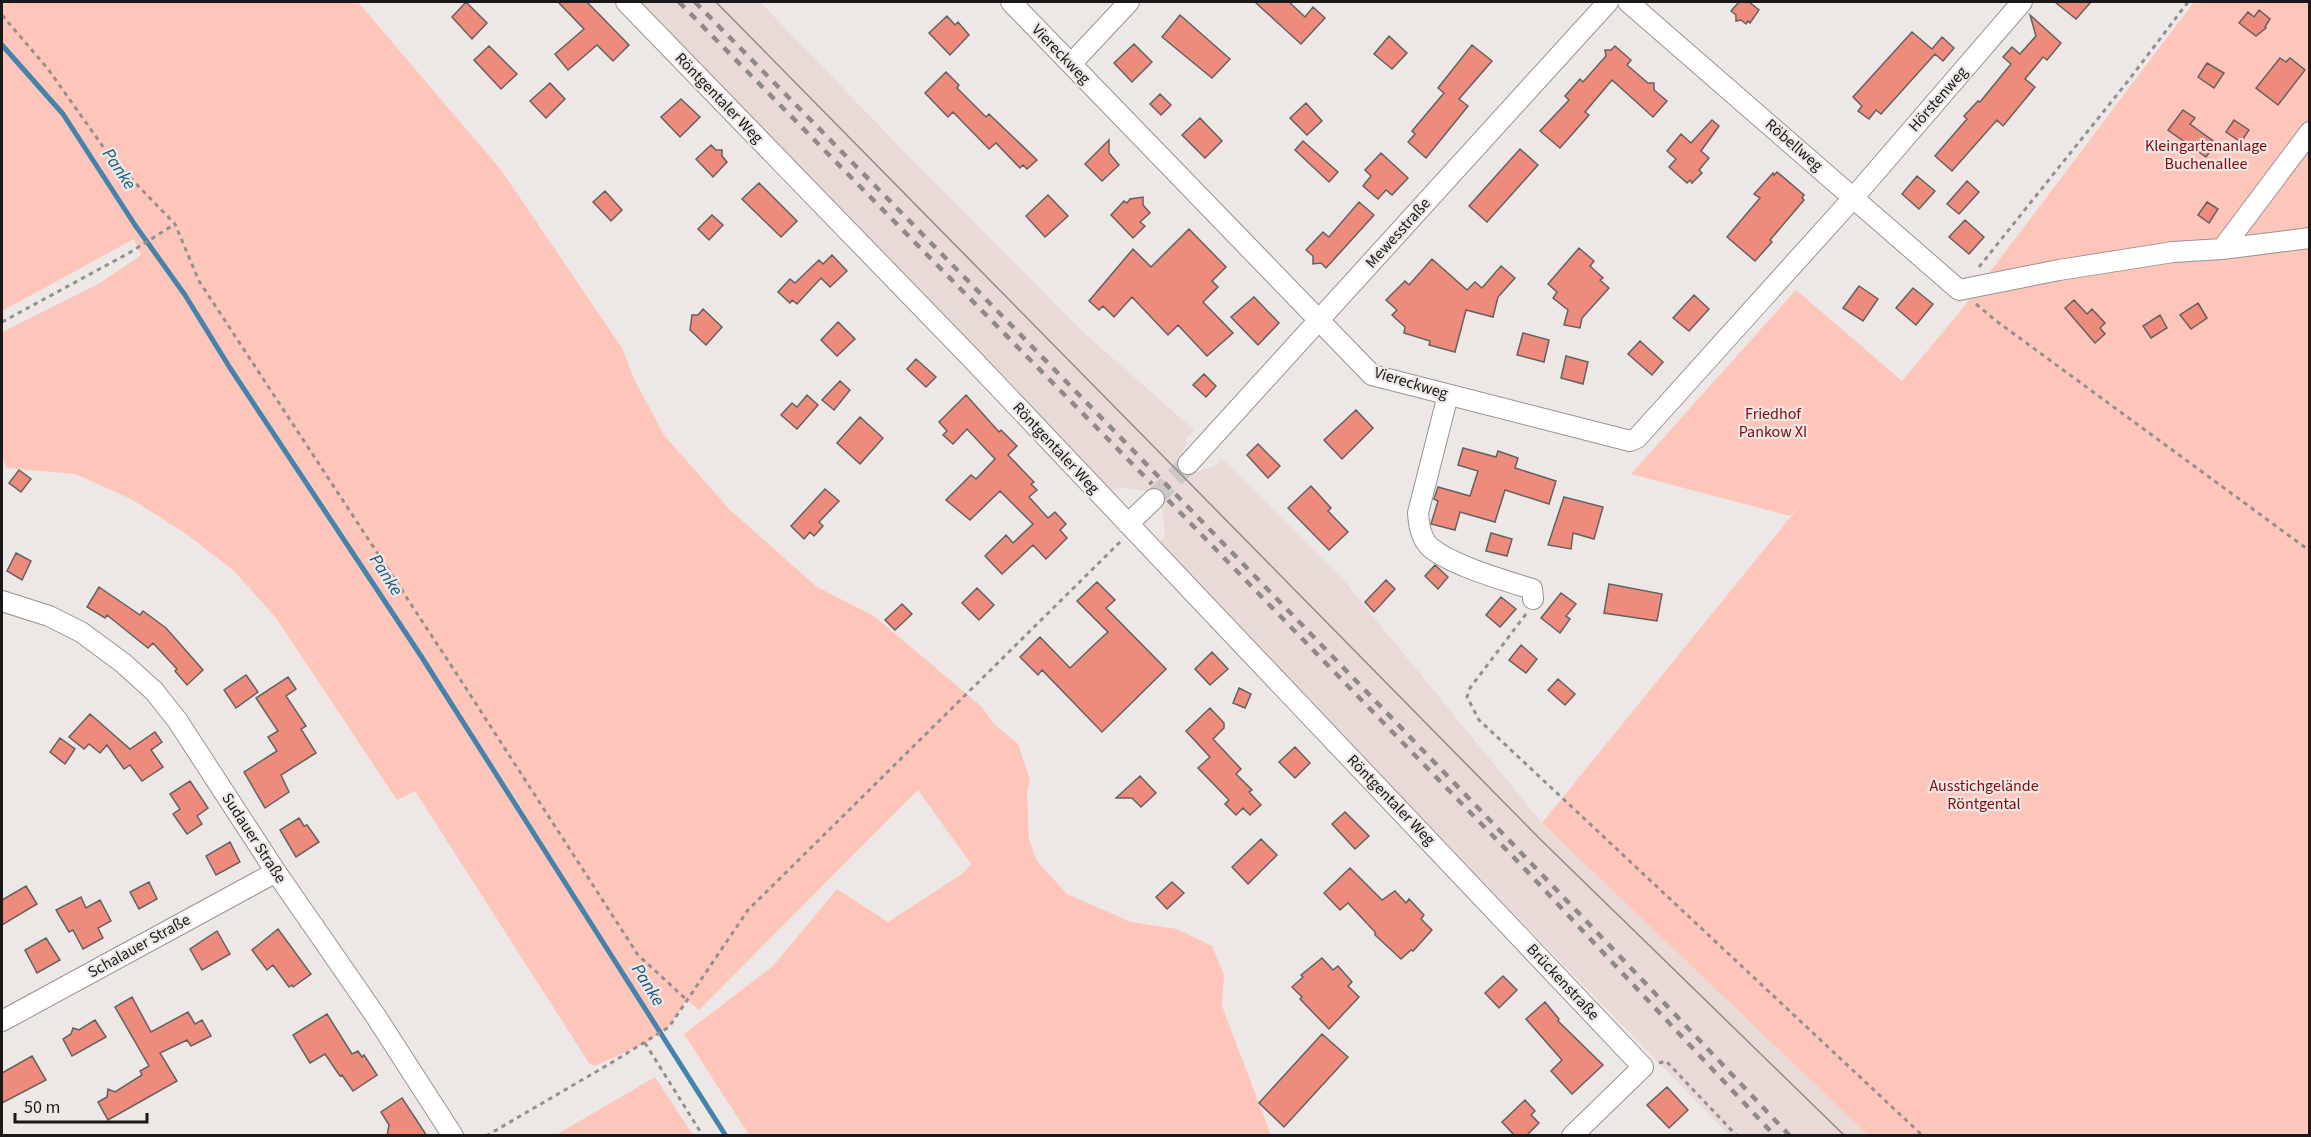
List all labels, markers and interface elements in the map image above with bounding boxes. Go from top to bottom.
street label: Viereckweg [1027,19,1095,89]
street label: Röntgentaler Weg [670,48,768,148]
street label: Hörstenweg [1903,62,1973,136]
street label: Röbellweg [1760,114,1828,176]
park label: Kleingartenanlage Buchenallee [2145,135,2267,175]
water label: Panke [96,143,142,195]
street label: Mewesstraße [1360,193,1436,273]
street label: Viereckweg [1371,361,1451,405]
street label: Röntgentaler Weg [1008,397,1104,499]
park label: Friedhof Pankow XI [1739,403,1807,443]
water label: Panke [363,549,409,601]
street label: Röntgentaler Weg [1342,750,1440,850]
park label: Ausstichgelände Röntgental [1929,775,2039,815]
street label: Sudauer Straße [217,789,291,887]
street label: Schalauer Straße [84,909,194,983]
street label: Brückenstraße [1522,939,1604,1025]
water label: Panke [625,959,671,1011]
scale bar [15,1086,147,1124]
text: 50 m [24,1095,60,1120]

